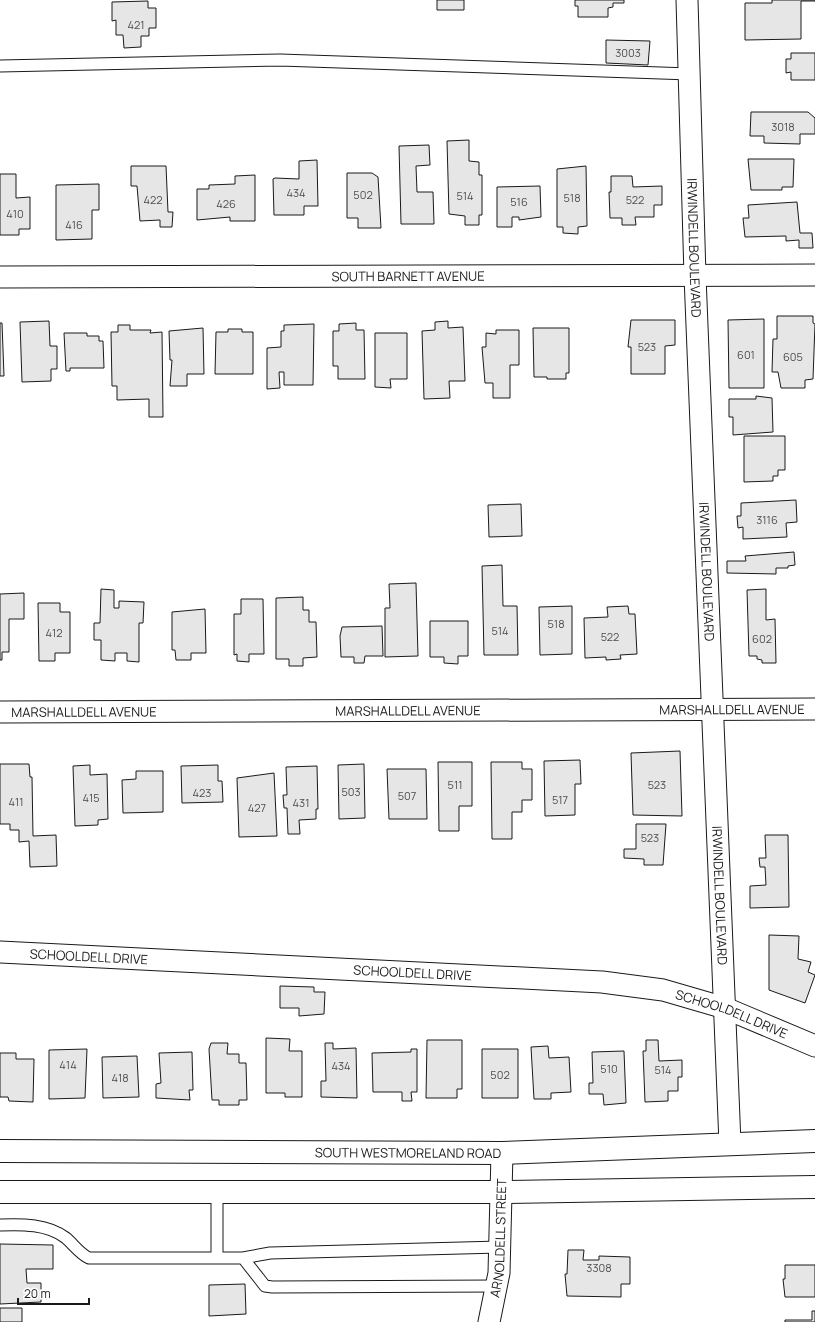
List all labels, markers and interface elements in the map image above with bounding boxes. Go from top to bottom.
house number: 421 [127,17,145,32]
house number: 3003 [615,45,641,60]
house number: 3018 [771,119,795,134]
street label: IRWINDELL BOULEVARD [683,178,706,318]
house number: 434 [286,185,306,200]
house number: 502 [353,187,373,202]
house number: 514 [456,188,474,203]
house number: 518 [563,190,581,205]
house number: 422 [143,192,163,207]
house number: 522 [626,192,644,207]
house number: 516 [510,194,528,209]
house number: 426 [216,196,236,211]
house number: 410 [6,206,24,221]
house number: 416 [65,217,83,232]
street label: SOUTH BARNETT AVENUE [331,267,485,285]
house number: 523 [638,339,656,354]
house number: 601 [737,347,755,362]
house number: 605 [783,349,803,364]
street label: IRWINDELL BOULEVARD [695,502,719,642]
house number: 3116 [756,512,778,527]
house number: 518 [547,616,565,631]
house number: 514 [491,623,509,638]
house number: 412 [45,625,63,640]
house number: 522 [601,629,619,644]
house number: 602 [752,631,772,646]
street label: MARSHALLDELL AVENUE [659,700,805,719]
street label: MARSHALLDELL AVENUE [335,701,481,720]
street label: MARSHALLDELL AVENUE [11,702,157,721]
house number: 511 [448,777,462,792]
house number: 523 [648,777,666,792]
house number: 503 [341,784,361,799]
house number: 423 [193,785,211,800]
house number: 507 [398,788,416,803]
house number: 415 [82,790,100,805]
house number: 517 [552,792,568,807]
house number: 411 [8,794,24,809]
house number: 431 [293,795,309,810]
house number: 427 [248,800,266,815]
street label: IRWINDELL BOULEVARD [708,825,732,966]
house number: 523 [641,830,659,845]
street label: SCHOOLDELL DRIVE [29,944,148,968]
street label: SCHOOLDELL DRIVE [353,961,472,984]
street label: SCHOOLDELL DRIVE [674,985,791,1042]
house number: 414 [59,1057,77,1072]
house number: 434 [331,1058,351,1073]
house number: 510 [600,1061,618,1076]
house number: 514 [654,1062,672,1077]
house number: 502 [490,1067,510,1082]
house number: 418 [111,1070,129,1085]
street label: SOUTH WESTMORELAND ROAD [315,1143,501,1162]
street label: ARNOLDELL STREET [485,1178,510,1299]
house number: 3308 [586,1260,612,1275]
scale bar [18,1280,89,1306]
text: 20 m [24,1285,51,1302]

